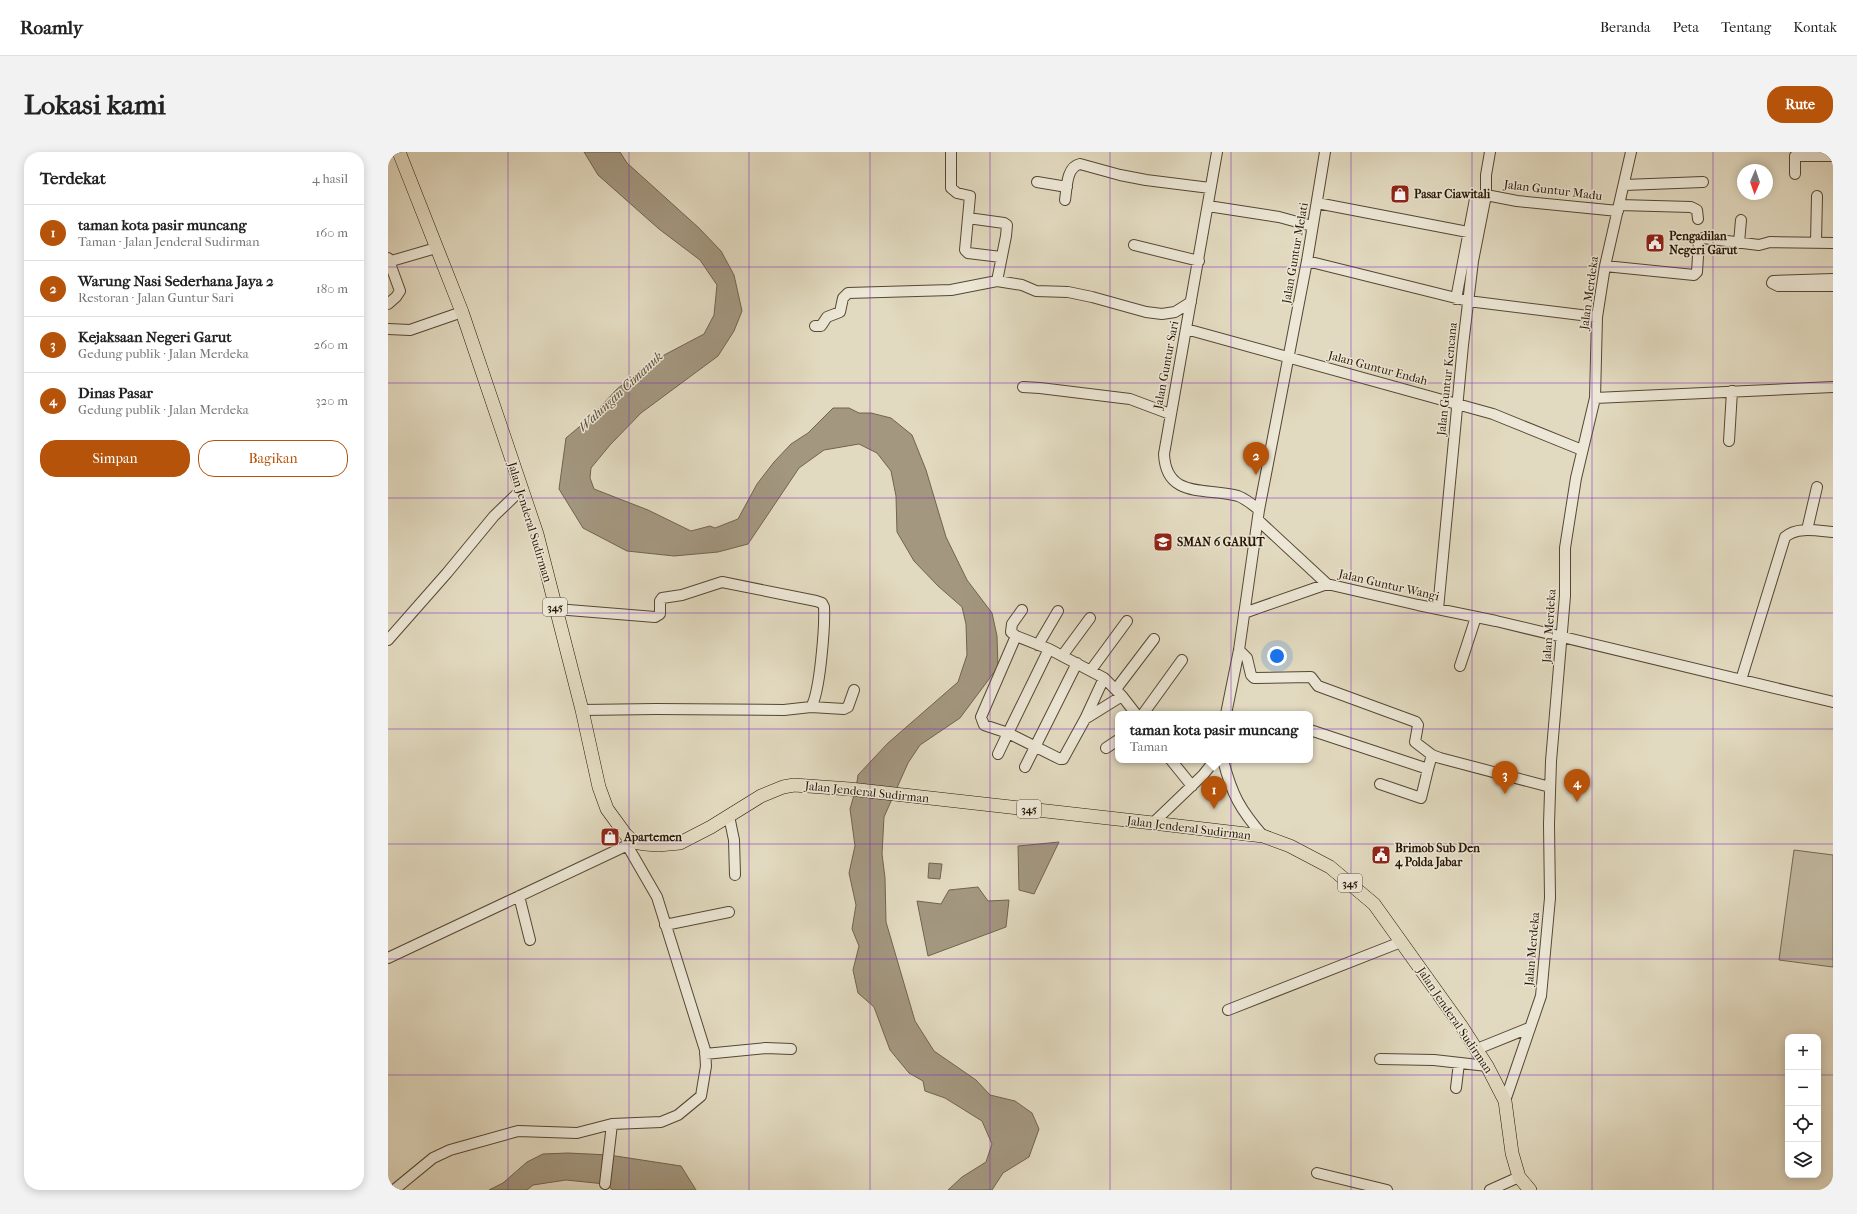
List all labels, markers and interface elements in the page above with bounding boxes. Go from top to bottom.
text: Roamly [20,17,83,39]
text: Beranda [1600,19,1651,36]
text: Peta [1673,19,1699,36]
text: Tentang [1721,19,1771,36]
text: Kontak [1793,19,1837,36]
button: Rute [1767,86,1833,123]
text: Lokasi kami [24,88,166,121]
north arrow [1737,164,1773,200]
text: Terdekat [40,168,106,188]
text: 4 hasil [312,171,348,186]
street label: Jalan Guntur Madu [1502,177,1603,203]
shop icon: Pasar Ciawitali [1389,183,1411,205]
place label: Pasar Ciawitali [1414,187,1491,201]
street label: Jalan Guntur Melati [1279,201,1311,306]
text: taman kota pasir muncang [78,216,247,234]
text: 1 [51,225,55,240]
text: 160 m [316,225,348,240]
place label: Pengadilan Negeri Garut [1669,229,1738,258]
public building icon: Pengadilan Negeri Garut [1644,232,1666,254]
text: Taman · Jalan Jenderal Sudirman [78,234,260,249]
street label: Jalan Merdeka [1577,255,1601,332]
text: Warung Nasi Sederhana Jaya 2 [78,272,274,290]
text: 2 [50,281,56,296]
text: 180 m [316,281,348,296]
text: Restoran · Jalan Guntur Sari [78,290,234,305]
street label: Jalan Guntur Sari [1150,319,1181,411]
street label: Jalan Guntur Kencana [1434,321,1460,437]
text: Kejaksaan Negeri Garut [78,328,232,346]
text: 3 [50,337,56,352]
text: 260 m [314,337,348,352]
text: Gedung publik · Jalan Merdeka [78,346,249,361]
water label: Walungan Cimanuk [575,348,666,434]
street label: Jalan Guntur Endah [1326,348,1429,388]
text: Dinas Pasar [78,384,153,402]
text: 4 [49,393,57,408]
text: 320 m [315,393,348,408]
text: Gedung publik · Jalan Merdeka [78,402,249,417]
button: Simpan [40,440,190,477]
button: Bagikan [198,440,348,477]
pin: 2 [1243,442,1269,475]
street label: Jalan Jenderal Sudirman [505,459,555,584]
school or university icon: SMAN 6 GARUT [1152,531,1174,553]
place label: SMAN 6 GARUT [1177,535,1265,549]
street label: Jalan Guntur Wangi [1336,566,1441,603]
street label: Jalan Merdeka [1539,588,1559,664]
road number: 345 [543,598,567,616]
your location [1267,646,1287,666]
popup [1115,711,1313,763]
text: taman kota pasir muncang [1130,721,1298,739]
text: Taman [1130,739,1168,754]
pin: 3 [1492,761,1518,794]
pin: 4 [1564,769,1590,802]
pin: 1 [1201,776,1227,809]
street label: Jalan Jenderal Sudirman [803,778,930,805]
road number: 345 [1017,800,1041,818]
street label: Jalan Jenderal Sudirman [1125,813,1252,843]
shop icon: Apartemen [599,826,621,848]
place label: Apartemen [623,830,683,845]
place label: Brimob Sub Den 4 Polda Jabar [1394,841,1481,870]
public building icon: Brimob Sub Den 4 Polda Jabar [1370,844,1392,866]
road number: 345 [1338,874,1362,892]
street label: Jalan Merdeka [1522,911,1542,988]
street label: Jalan Jenderal Sudirman [1414,963,1496,1076]
map controls [1785,1034,1821,1178]
button: + [1785,1034,1821,1070]
button: − [1785,1070,1821,1106]
button: locate [1785,1106,1821,1142]
button: layers [1785,1142,1821,1178]

